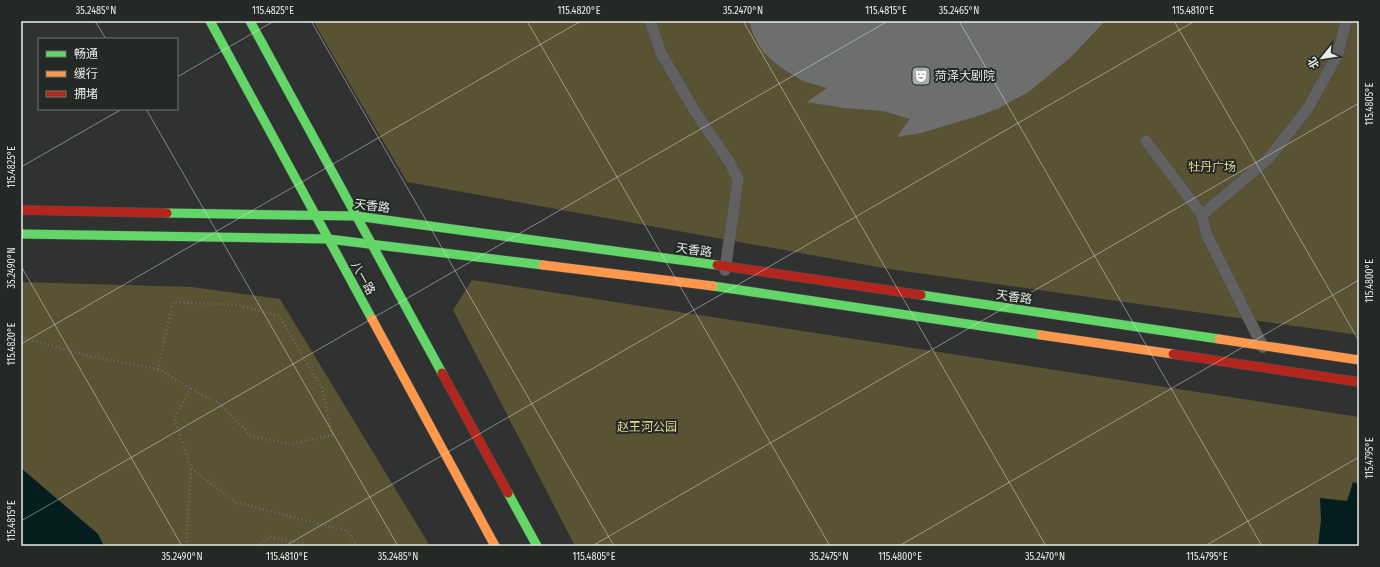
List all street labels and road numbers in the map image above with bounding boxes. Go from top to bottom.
street label: 天香路 [353,197,391,215]
street label: 天香路 [675,241,713,259]
street label: 八一路 [348,259,378,297]
street label: 天香路 [995,288,1033,306]

